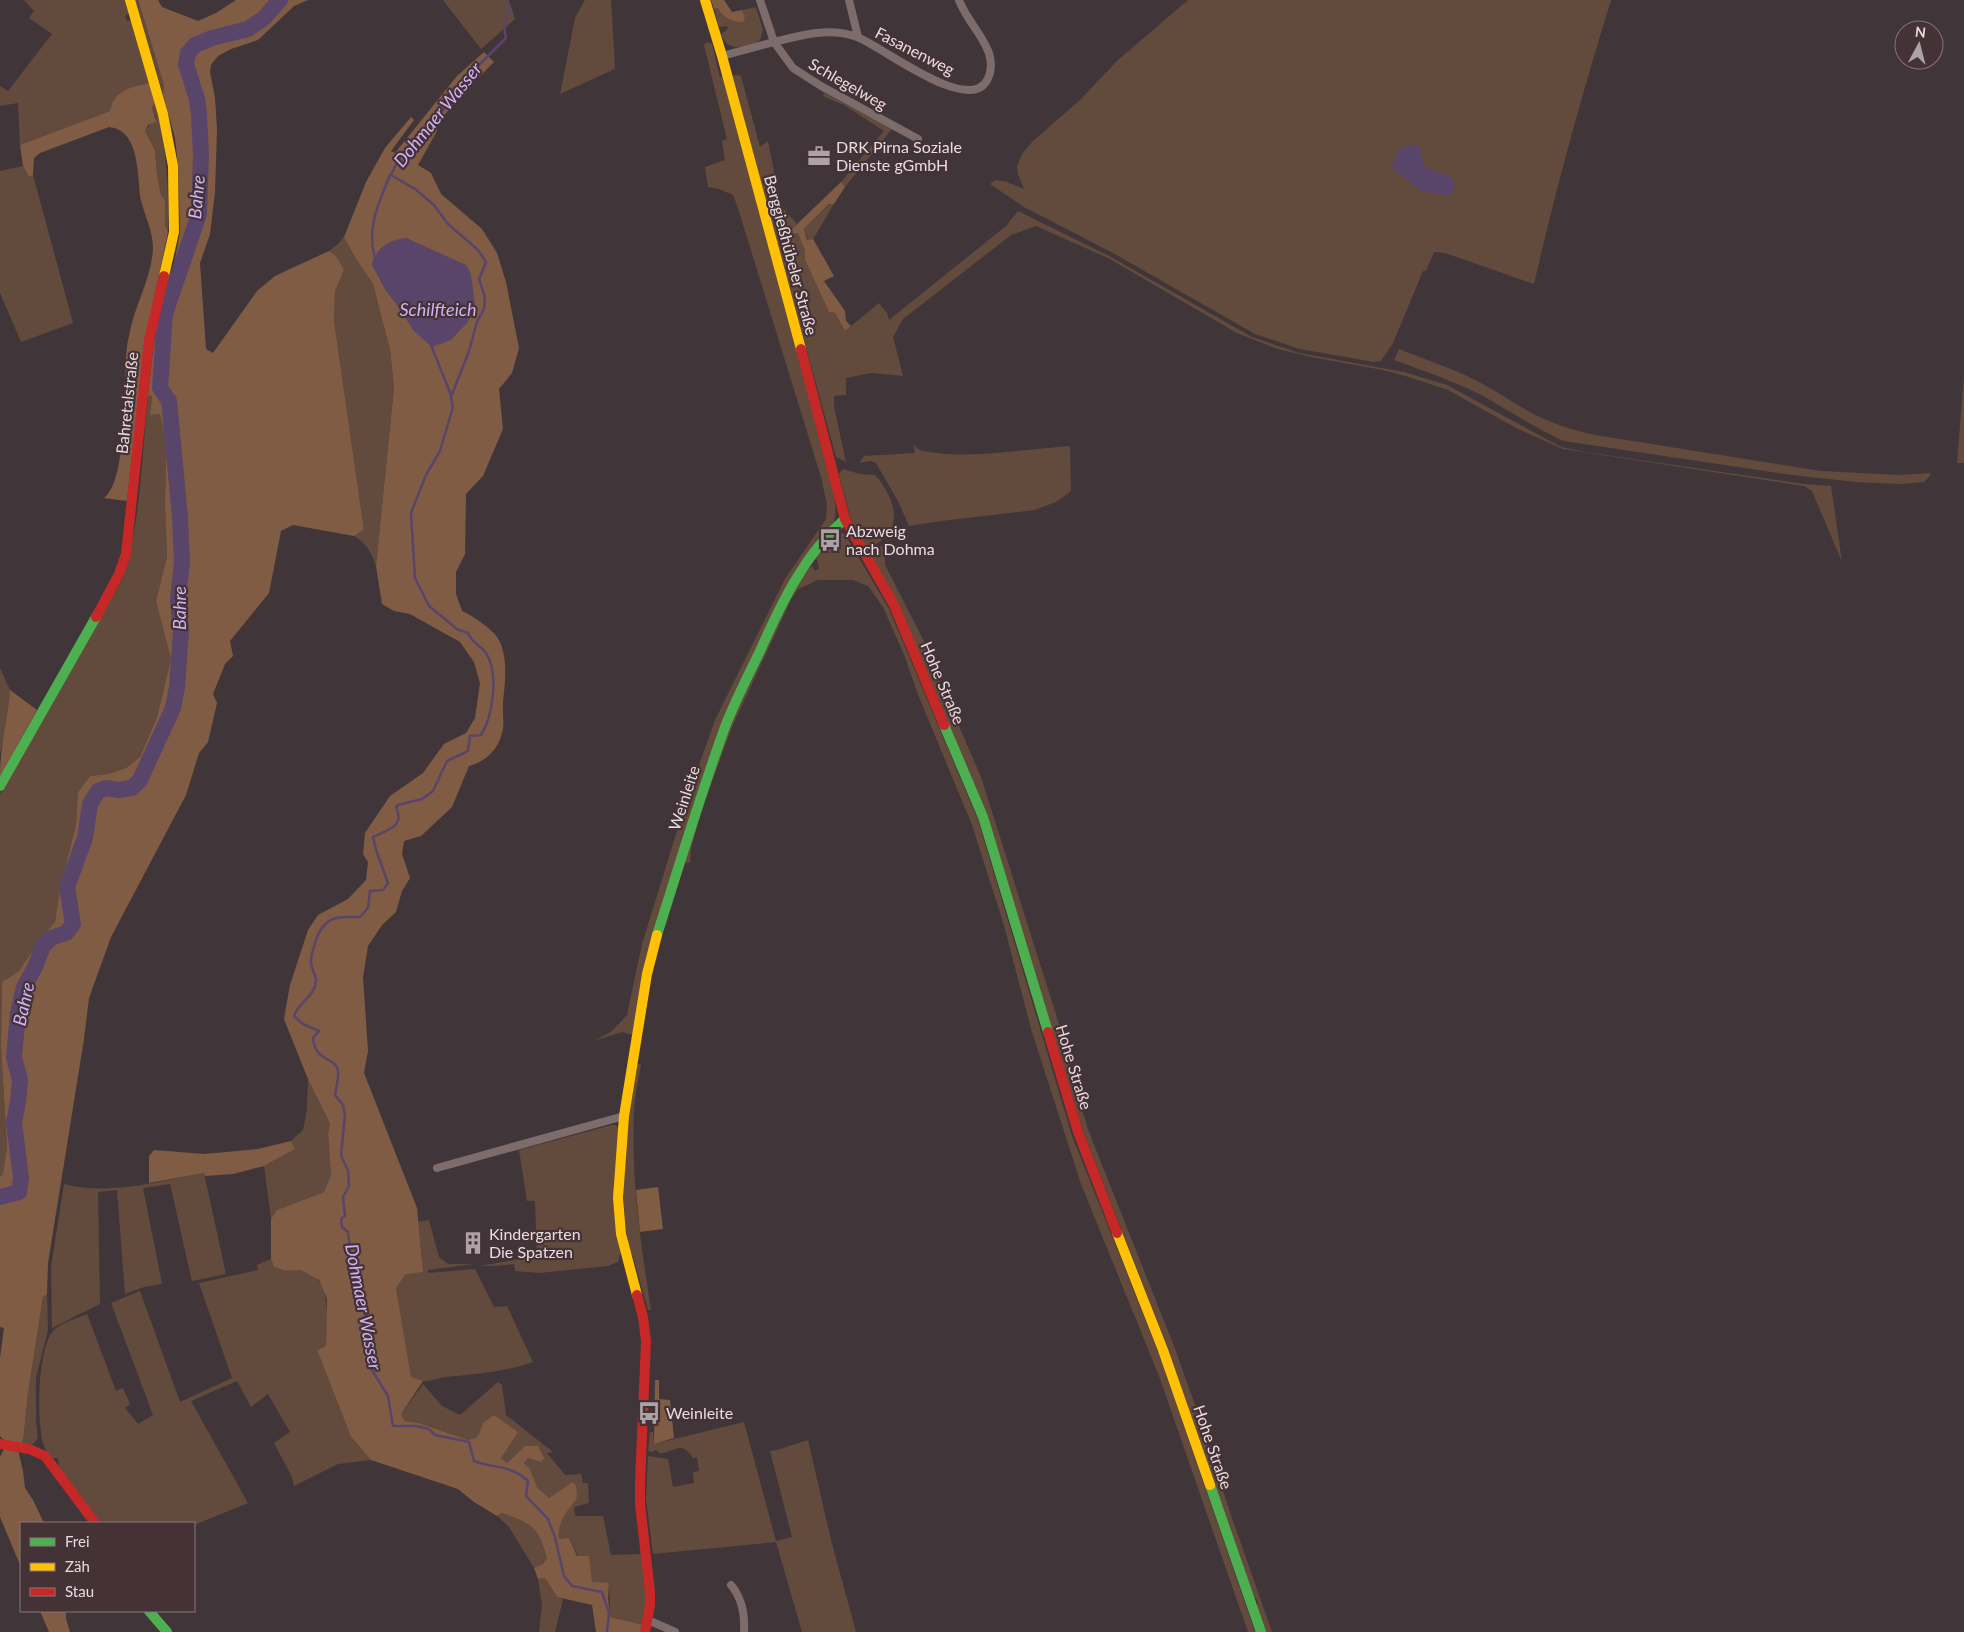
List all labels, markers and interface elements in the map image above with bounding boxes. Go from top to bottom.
north arrow [1894,20,1944,70]
street label: Fasanenweg [872,23,958,79]
text: N [1914,23,1927,41]
street label: Schlegelweg [806,54,891,114]
water label: Dohmaer Wasser [388,57,487,171]
place label: DRK Pirna Soziale Dienste gGmbH [836,137,962,174]
office icon: DRK Pirna Soziale Dienste gGmbH [806,143,832,169]
street label: Berggießhübeler Straße [761,173,822,337]
water label: Bahre [183,174,209,220]
water label: Schilfteich [399,298,477,320]
street label: Bahretalstraße [112,351,141,455]
place label: Abzweig nach Dohma [846,521,935,558]
bus stop icon: Abzweig nach Dohma [817,527,843,553]
water label: Bahre [168,586,190,630]
street label: Hohe Straße [918,639,969,727]
street label: Weinleite [664,763,703,833]
water label: Bahre [8,980,38,1028]
street label: Hohe Straße [1053,1022,1096,1112]
place label: Kindergarten Die Spatzen [489,1224,581,1261]
building icon: Kindergarten Die Spatzen [460,1230,486,1256]
water label: Dohmaer Wasser [341,1242,387,1373]
bus stop icon: Weinleite [636,1400,662,1426]
street label: Hohe Straße [1190,1402,1237,1492]
place label: Weinleite [666,1403,733,1422]
legend [20,1522,195,1612]
text: Frei [65,1532,90,1550]
text: Zäh [65,1557,90,1575]
text: Stau [65,1582,94,1600]

